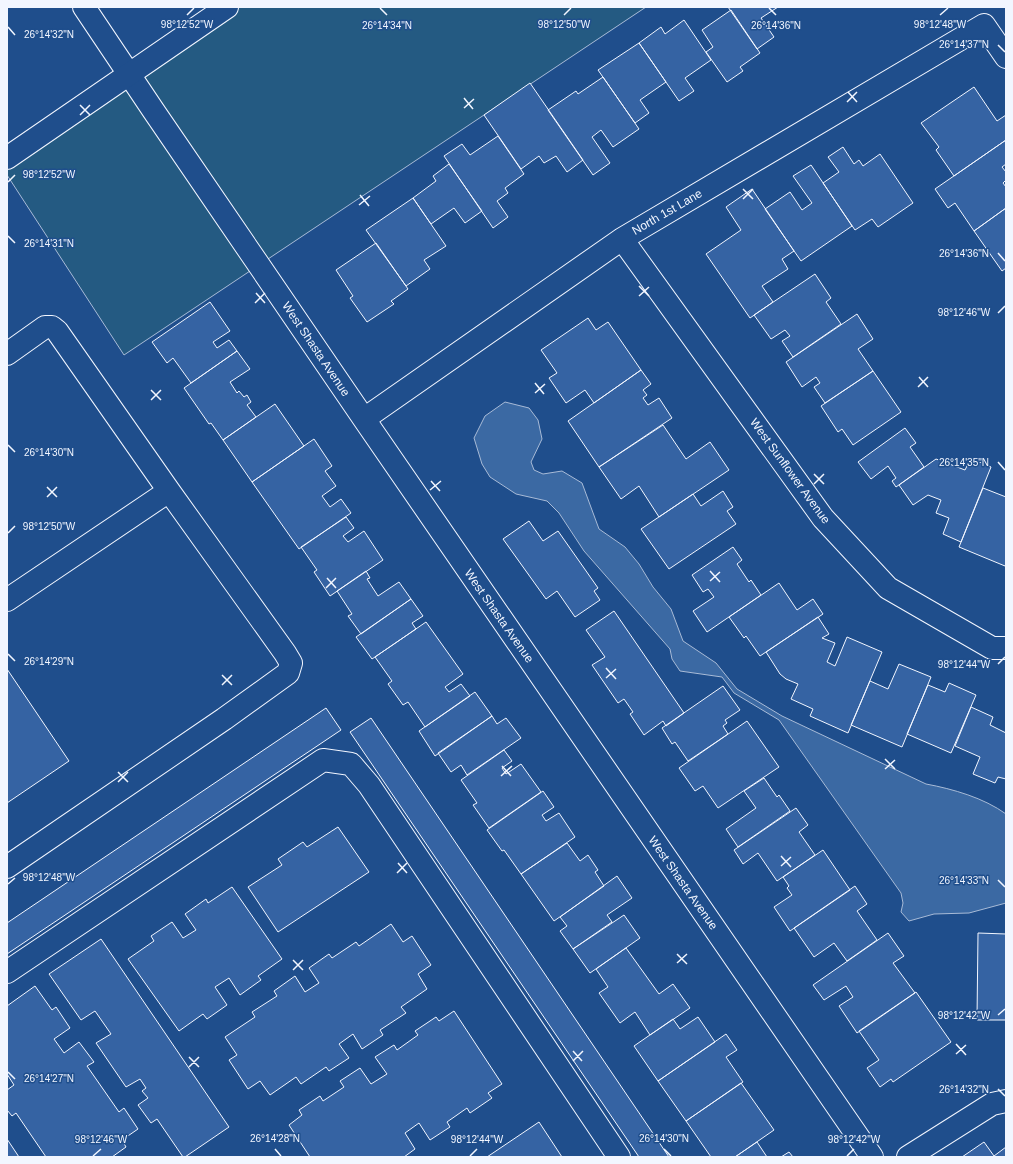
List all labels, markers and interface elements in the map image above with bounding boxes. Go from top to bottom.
text: 98°12'52"W [161,19,214,30]
text: 98°12'50"W [538,19,591,30]
text: 98°12'48"W [914,19,967,30]
text: 26°14'34"N [362,20,412,31]
text: 26°14'36"N [751,20,801,31]
text: 26°14'32"N [24,29,74,40]
text: 26°14'37"N [939,39,989,50]
text: 98°12'52"W [23,169,76,180]
street label: North 1st Lane [629,186,705,238]
text: 26°14'31"N [24,238,74,249]
text: 26°14'36"N [939,248,989,259]
street label: West Shasta Avenue [279,299,353,399]
text: 98°12'46"W [938,307,991,318]
street label: West Sunflower Avenue [747,416,833,527]
text: 26°14'30"N [24,447,74,458]
text: 26°14'35"N [939,457,989,468]
text: 98°12'50"W [23,521,76,532]
street label: West Shasta Avenue [461,567,537,666]
text: 26°14'29"N [24,656,74,667]
text: 98°12'44"W [938,659,991,670]
street label: West Shasta Avenue [645,834,721,933]
text: 98°12'48"W [23,872,76,883]
text: 26°14'33"N [939,875,989,886]
text: 98°12'42"W [938,1010,991,1021]
text: 26°14'27"N [24,1073,74,1084]
text: 26°14'32"N [939,1084,989,1095]
text: 26°14'28"N [250,1133,300,1144]
text: 26°14'30"N [639,1133,689,1144]
text: 98°12'46"W [75,1134,128,1145]
text: 98°12'44"W [451,1134,504,1145]
text: 98°12'42"W [828,1134,881,1145]

